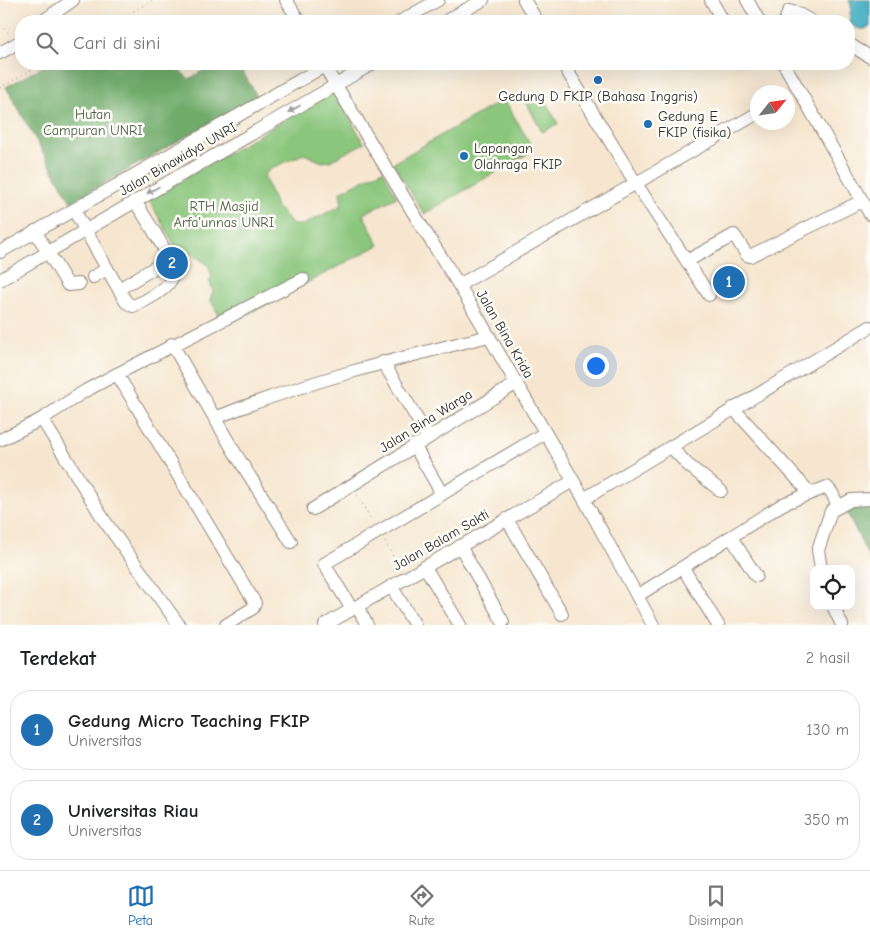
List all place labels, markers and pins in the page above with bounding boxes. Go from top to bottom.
marker: Gedung D FKIP (Bahasa Inggris) [592,74,604,86]
place label: Gedung D FKIP (Bahasa Inggris) [498,88,698,105]
place label: Gedung E FKIP (fisika) [658,108,731,141]
marker: Gedung E FKIP (fisika) [642,118,654,130]
place label: Lapangan Olahraga FKIP [474,140,562,173]
marker: Lapangan Olahraga FKIP [458,150,470,162]
pin: 2 [156,244,188,282]
pin: 1 [713,263,745,301]

